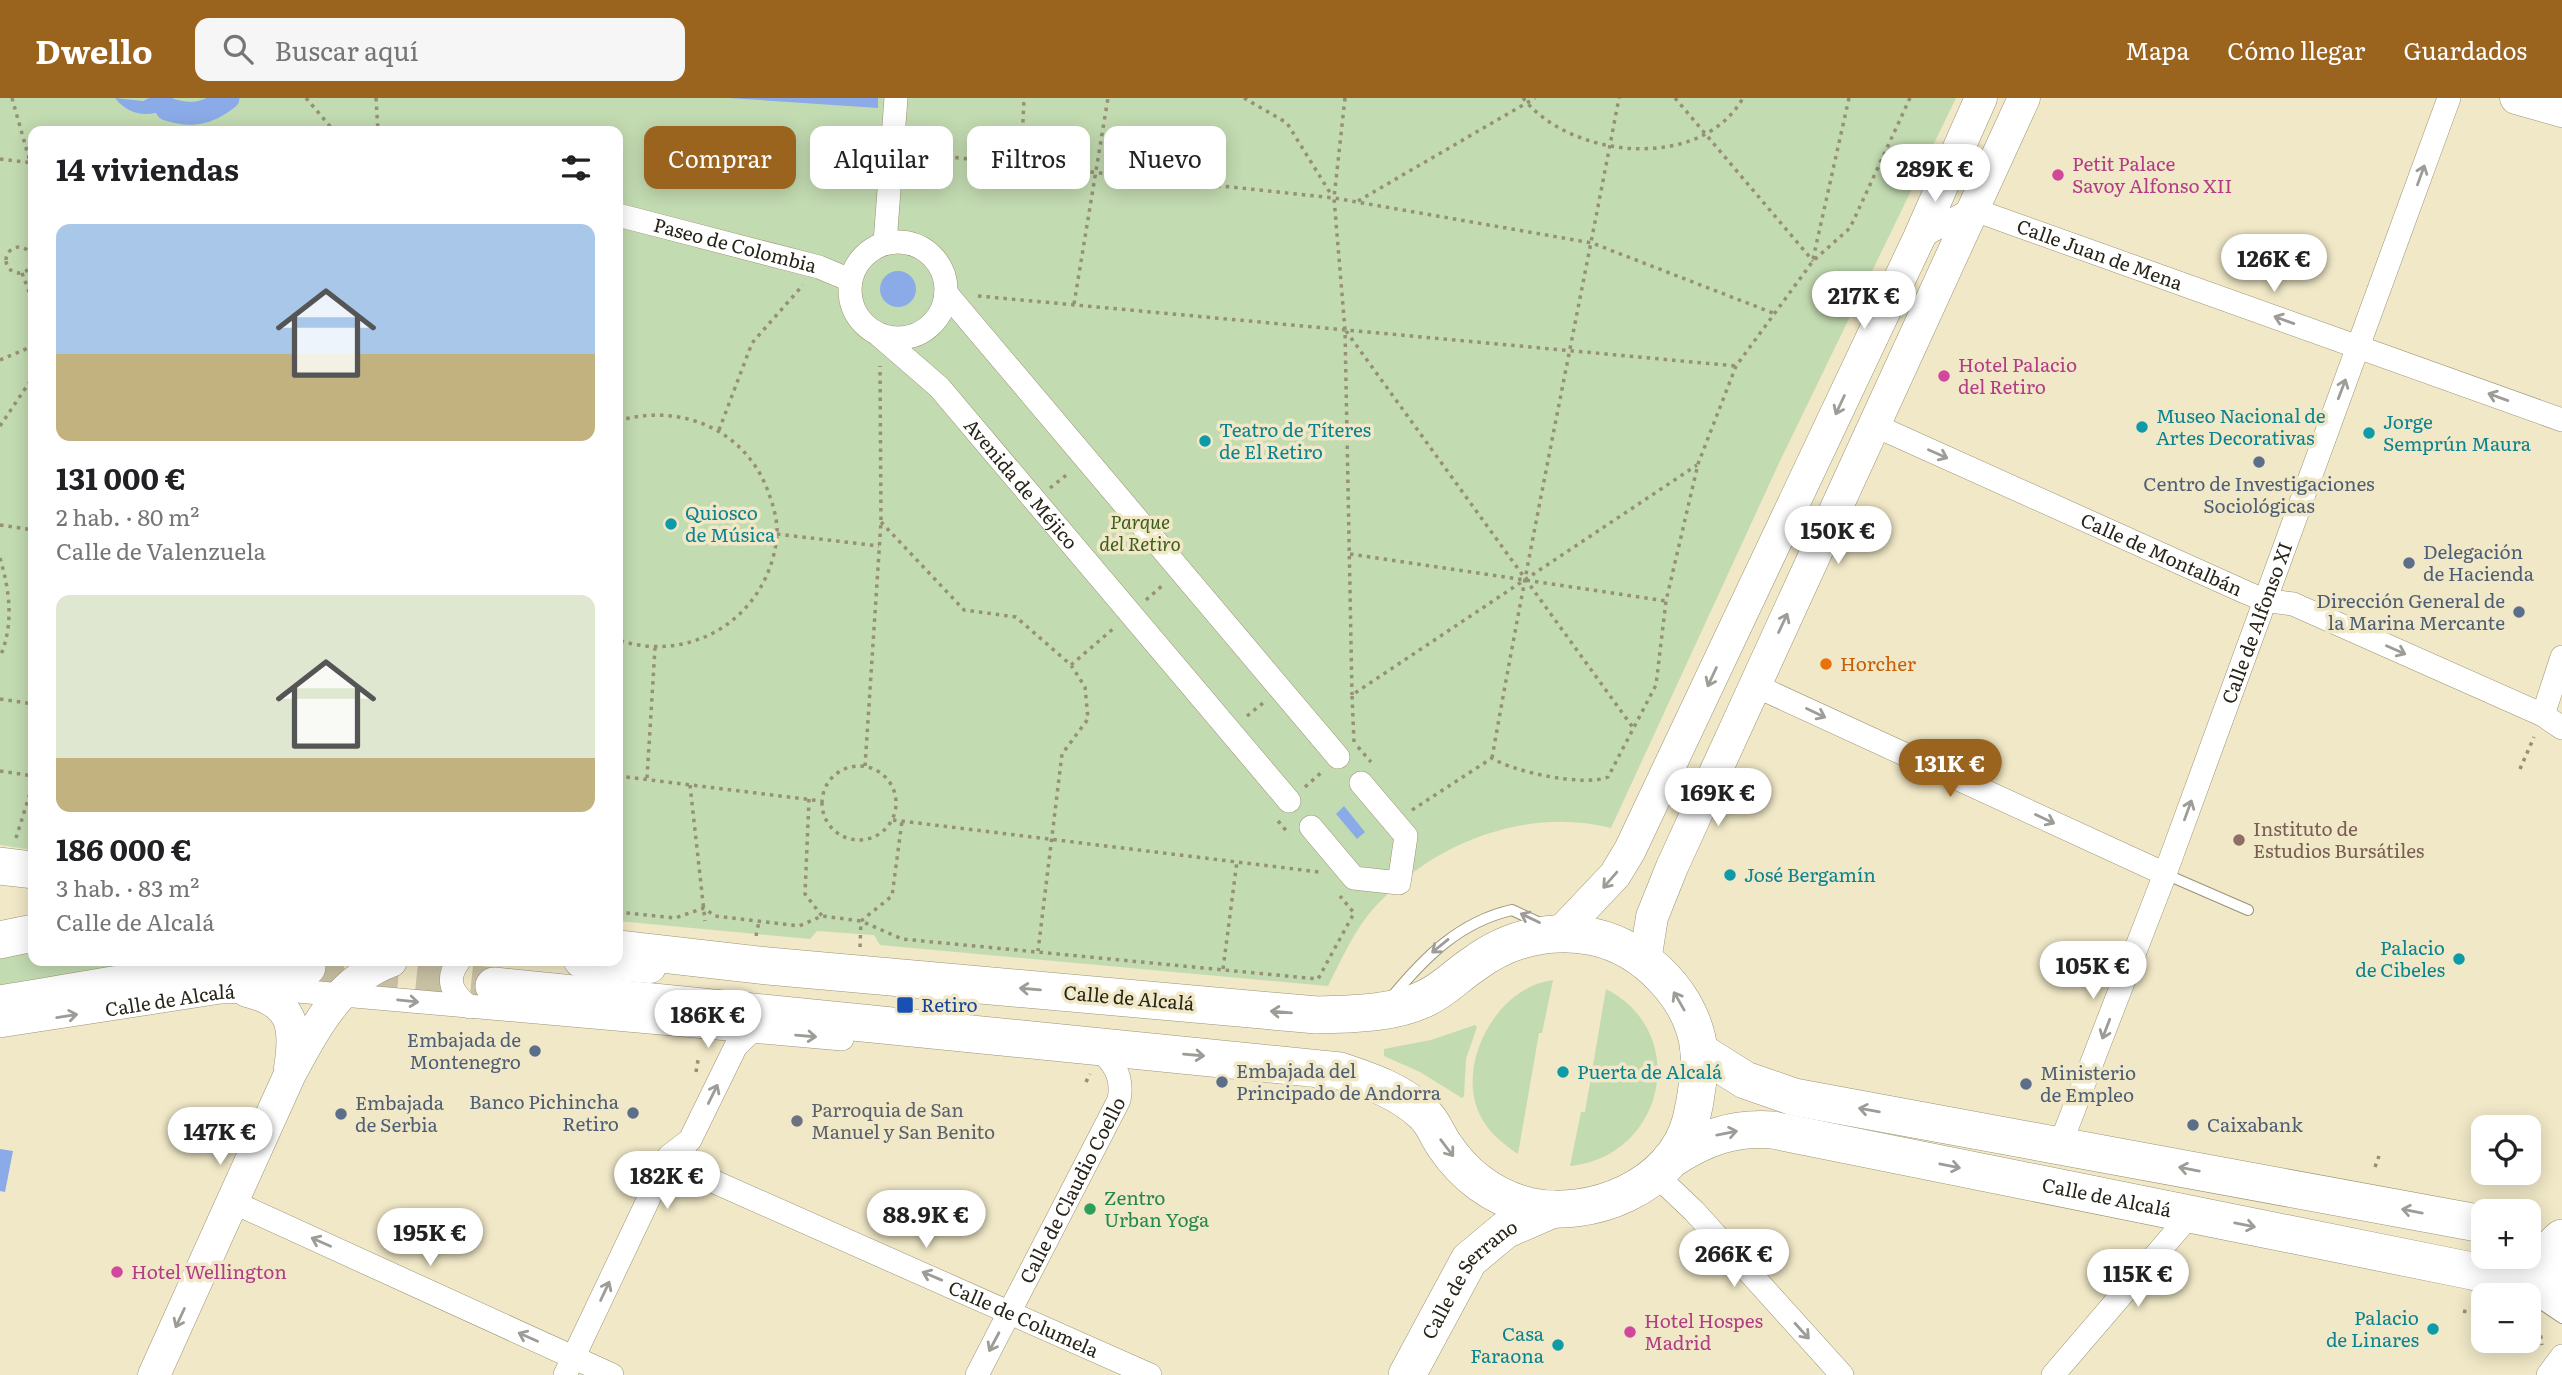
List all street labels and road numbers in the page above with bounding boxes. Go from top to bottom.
street label: Paseo de Colombia [651,210,821,279]
street label: Calle Juan de Mena [2013,211,2188,297]
street label: Avenida de Méjico [958,412,1085,555]
street label: Calle de Montalbán [2076,505,2247,602]
street label: Calle de Alfonso XI [2214,538,2298,707]
street label: Calle de Alcalá [103,977,236,1023]
street label: Calle de Alcalá [1063,977,1196,1017]
street label: Calle de Claudio Coello [1012,1091,1131,1288]
street label: Calle de Alcalá [2040,1170,2175,1223]
street label: Calle de Serrano [1414,1211,1521,1344]
street label: Calle de Columela [944,1272,1104,1364]

